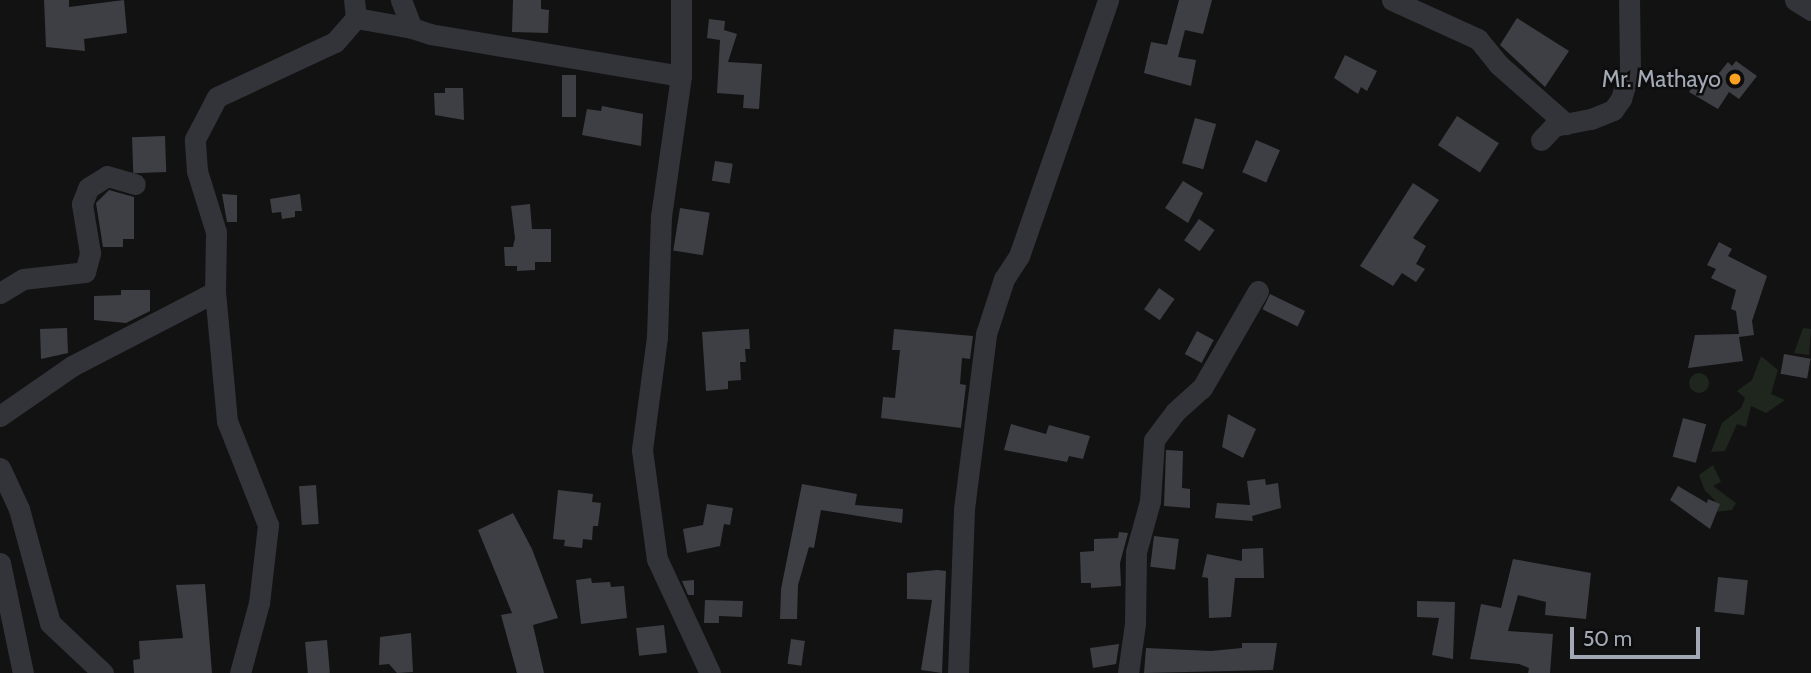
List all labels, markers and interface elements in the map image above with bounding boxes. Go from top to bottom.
place label: Mr. Mathayo [1602,65,1721,93]
marker: Mr. Mathayo [1727,71,1743,87]
scale bar [1573,614,1702,658]
text: 50 m [1583,626,1632,651]

